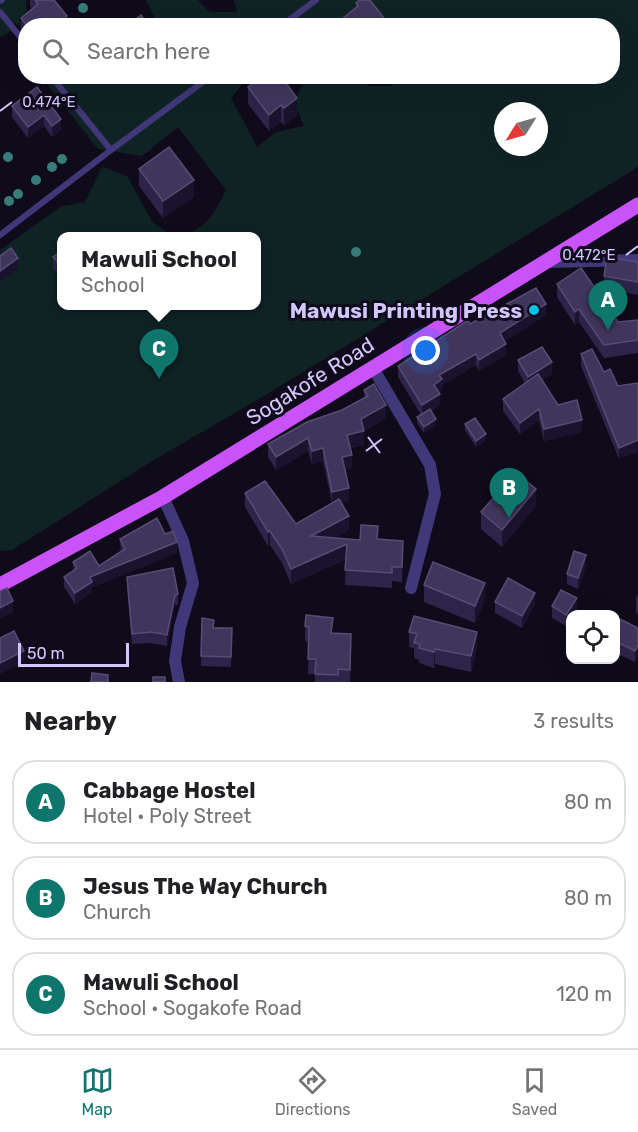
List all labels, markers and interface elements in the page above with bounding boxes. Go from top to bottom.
search box [18,18,620,84]
icon: search [39,35,72,68]
text: Search here [87,38,210,65]
text: 0.474°E [22,93,76,111]
north arrow [494,102,548,156]
popup [57,232,261,310]
text: Mawuli School [81,246,237,273]
text: 0.472°E [562,246,616,264]
text: School [81,273,145,297]
pin: A [588,280,628,330]
place label: Mawusi Printing Press [290,298,522,323]
marker: Mawusi Printing Press [527,303,541,317]
pin: C [140,330,178,379]
street label: Sogakofe Road [241,332,379,430]
your location [411,336,440,365]
pin: B [490,468,528,518]
map controls [566,610,620,664]
button: locate [566,610,620,664]
scale bar [18,640,129,668]
text: 50 m [27,644,65,663]
text: Nearby [24,706,117,737]
text: 3 results [533,709,614,733]
text: Cabbage Hostel [83,777,255,804]
text: A [38,790,53,814]
text: 80 m [564,790,612,814]
text: Hotel · Poly Street [83,804,251,828]
text: Jesus The Way Church [83,873,328,900]
text: B [38,886,53,910]
text: 80 m [564,886,612,910]
text: Church [83,900,151,924]
text: Mawuli School [83,969,239,996]
text: C [38,982,53,1006]
text: 120 m [556,982,612,1006]
text: School · Sogakofe Road [83,996,302,1020]
tab: Map [81,1064,114,1119]
tab: Directions [275,1064,351,1119]
tab: Saved [512,1064,557,1119]

